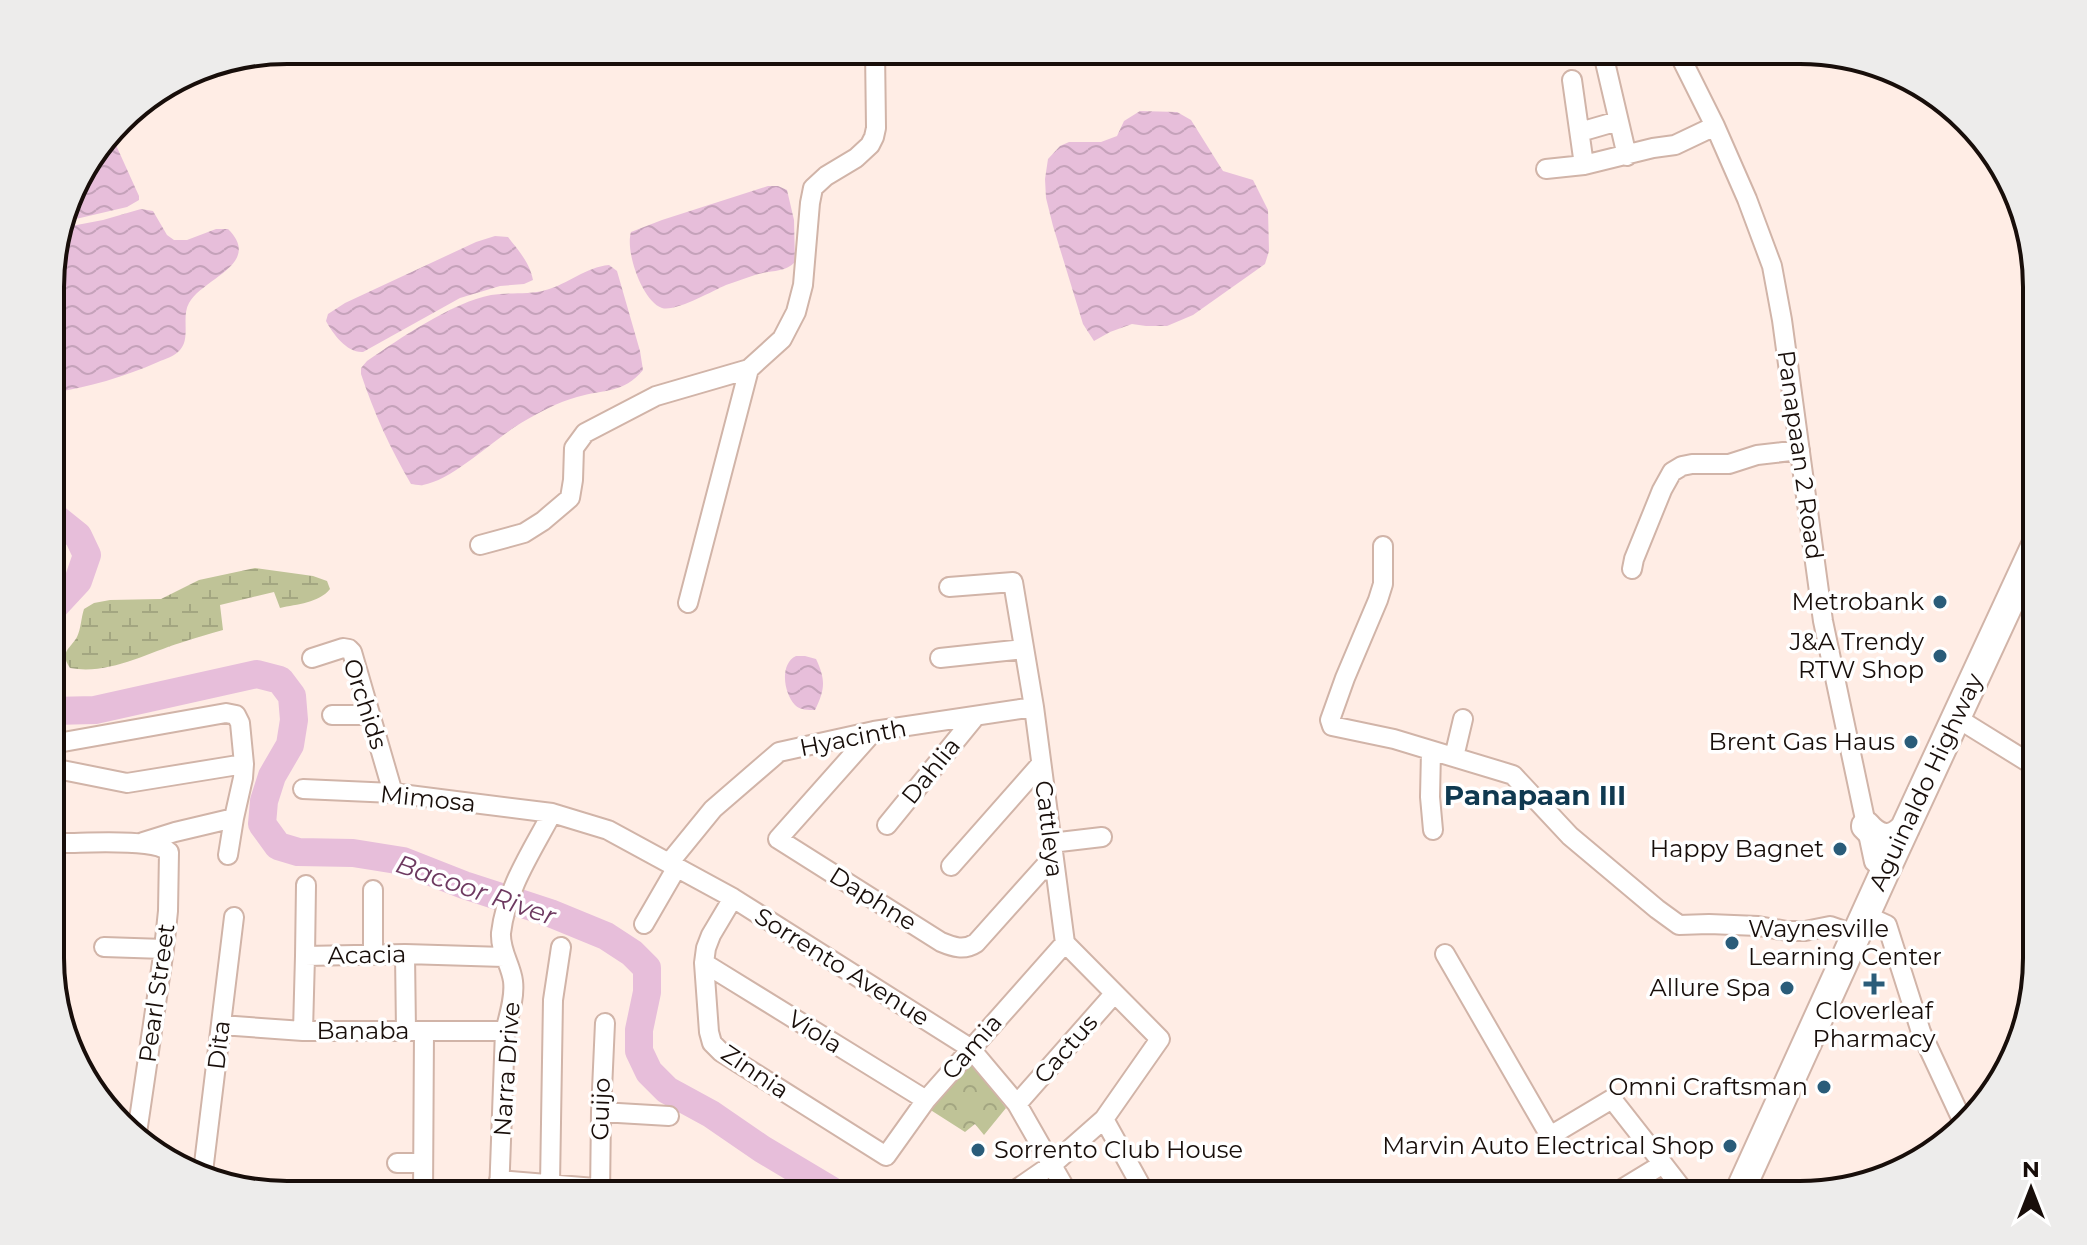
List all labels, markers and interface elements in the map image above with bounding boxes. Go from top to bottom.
street label: Panapaan 2 Road [1771,348,1830,561]
place label: Metrobank [1792,587,1925,616]
marker: Metrobank [1931,593,1949,611]
place label: J&A Trendy RTW Shop [1788,627,1924,684]
marker: J&A Trendy RTW Shop [1931,647,1949,665]
street label: Orchids [337,655,394,753]
street label: Aguinaldo Highway [1862,669,1989,895]
street label: Hyacinth [797,713,909,762]
place label: Brent Gas Haus [1709,727,1895,756]
street label: Dahlia [895,732,966,810]
marker: Brent Gas Haus [1902,733,1920,751]
district label: Panapaan III [1444,778,1626,812]
street label: Mimosa [379,779,477,818]
street label: Cattleya [1029,779,1070,879]
place label: Happy Bagnet [1650,834,1824,863]
marker: Happy Bagnet [1831,840,1849,858]
water label: Bacoor River [392,848,561,933]
street label: Daphne [824,861,922,937]
street label: Sorrento Avenue [750,901,935,1032]
place label: Waynesville Learning Center [1748,914,1942,971]
street label: Pearl Street [132,921,181,1064]
marker: Waynesville Learning Center [1723,934,1741,952]
street label: Acacia [327,939,407,970]
place label: Allure Spa [1650,973,1771,1002]
marker: Cloverleaf Pharmacy [1865,975,1883,993]
marker: Allure Spa [1778,979,1796,997]
place label: Cloverleaf Pharmacy [1812,996,1936,1053]
street label: Narra Drive [487,1001,526,1137]
street label: Viola [783,1004,848,1059]
street label: Camia [935,1008,1008,1085]
street label: Cactus [1028,1008,1104,1089]
street label: Banaba [317,1016,410,1045]
street label: Dita [201,1019,236,1071]
street label: Zinnia [716,1039,795,1105]
place label: Omni Craftsman [1608,1072,1808,1101]
street label: Guijo [585,1077,616,1141]
marker: Omni Craftsman [1815,1078,1833,1096]
place label: Marvin Auto Electrical Shop [1382,1131,1714,1160]
place label: Sorrento Club House [994,1135,1243,1164]
marker: Marvin Auto Electrical Shop [1721,1137,1739,1155]
marker: Sorrento Club House [969,1141,987,1159]
north arrow [1991,1149,2071,1229]
text: N [2022,1156,2040,1183]

